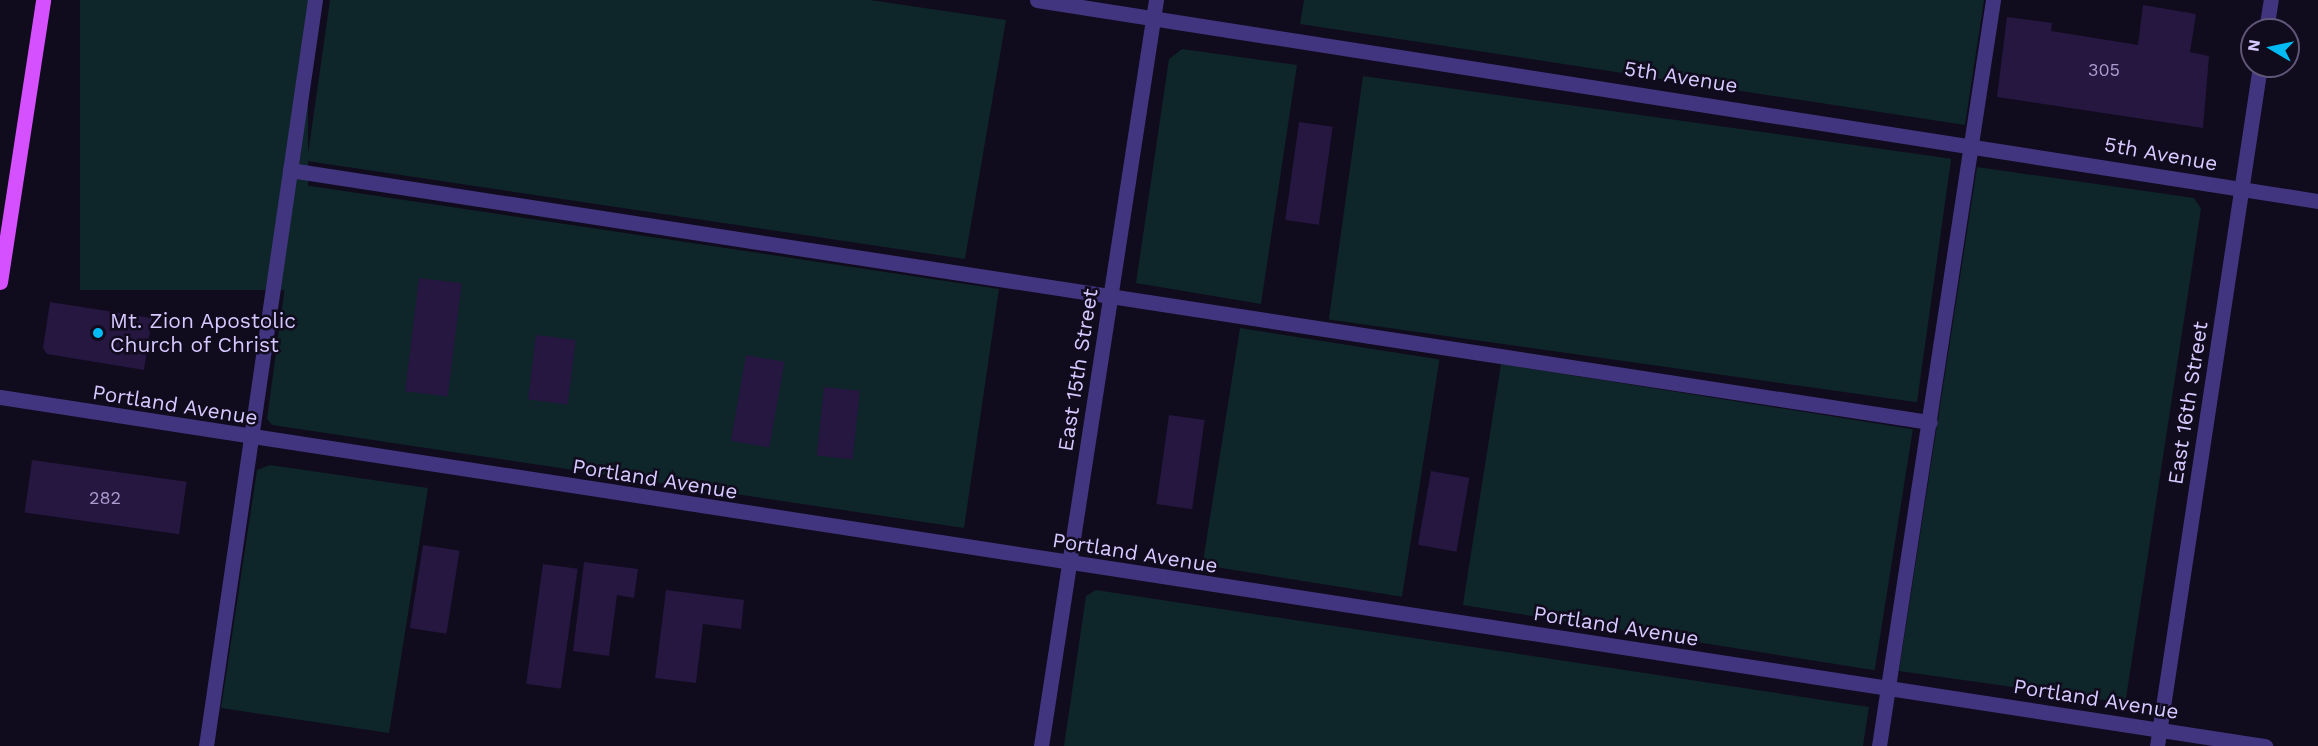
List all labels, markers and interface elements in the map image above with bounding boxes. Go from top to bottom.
north arrow [2240,18,2300,78]
text: N [2243,38,2264,53]
street label: 5th Avenue [1622,56,1740,98]
house number: 305 [2088,59,2120,81]
street label: 5th Avenue [2102,132,2220,176]
street label: East 15th Street [1053,287,1103,453]
place label: Mt. Zion Apostolic Church of Christ [110,308,297,358]
street label: East 16th Street [2163,319,2213,487]
marker: Mt. Zion Apostolic Church of Christ [91,326,105,340]
street label: Portland Avenue [90,379,260,431]
street label: Portland Avenue [570,453,740,505]
house number: 282 [89,487,121,509]
street label: Portland Avenue [1050,527,1220,579]
street label: Portland Avenue [1531,600,1701,652]
street label: Portland Avenue [2011,673,2181,725]

